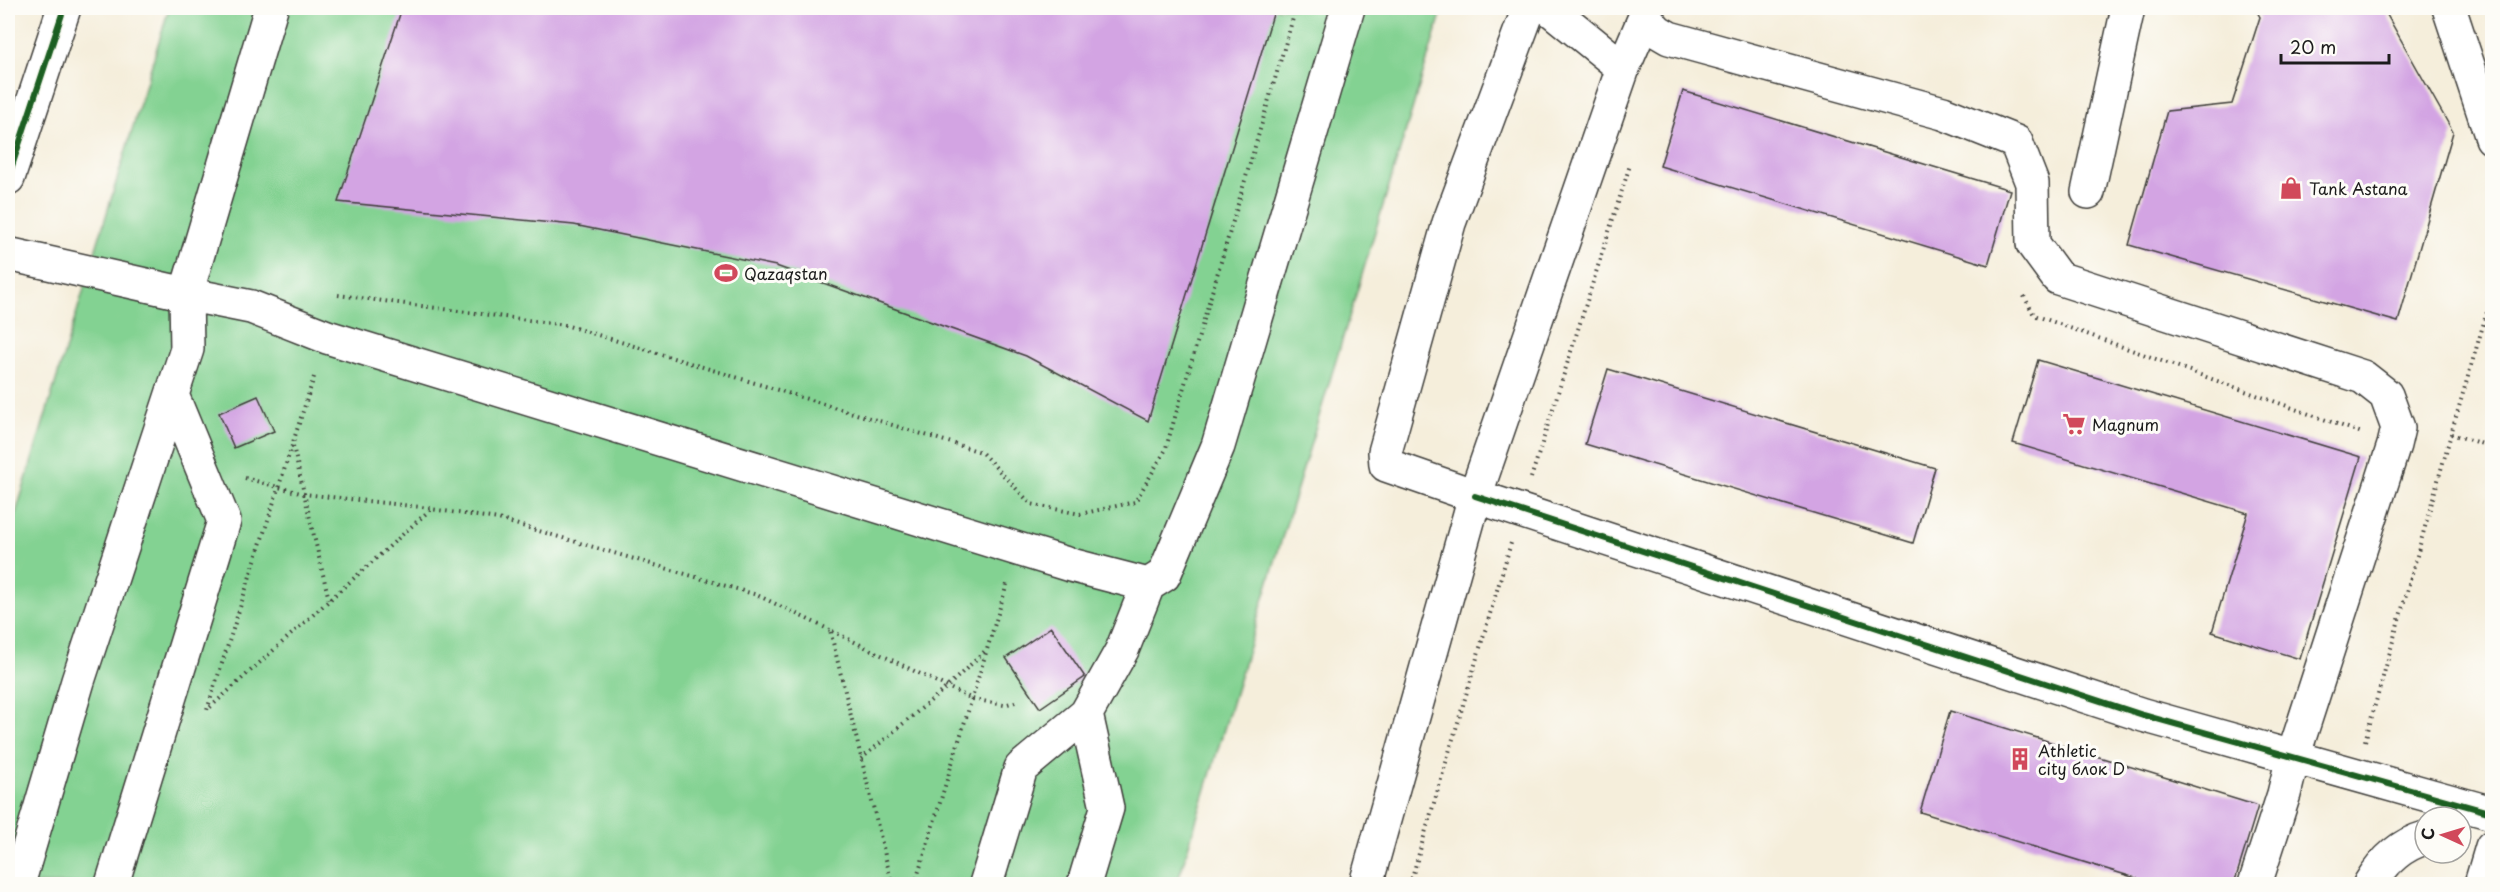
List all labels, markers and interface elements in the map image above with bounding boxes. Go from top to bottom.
scale bar [2281,27,2389,65]
text: 20 m [2290,33,2336,60]
shop icon: Tank Astana [2278,175,2304,201]
place label: Tank Astana [2309,176,2408,200]
sports icon: Qazaqstan [713,260,739,286]
place label: Qazaqstan [744,261,828,285]
supermarket icon: Magnum [2061,411,2087,437]
place label: Magnum [2092,412,2159,436]
place label: Athletic city блок D [2038,738,2125,780]
building icon: Athletic city блок D [2007,746,2033,772]
north arrow [2413,805,2473,865]
text: С [2415,827,2439,841]

